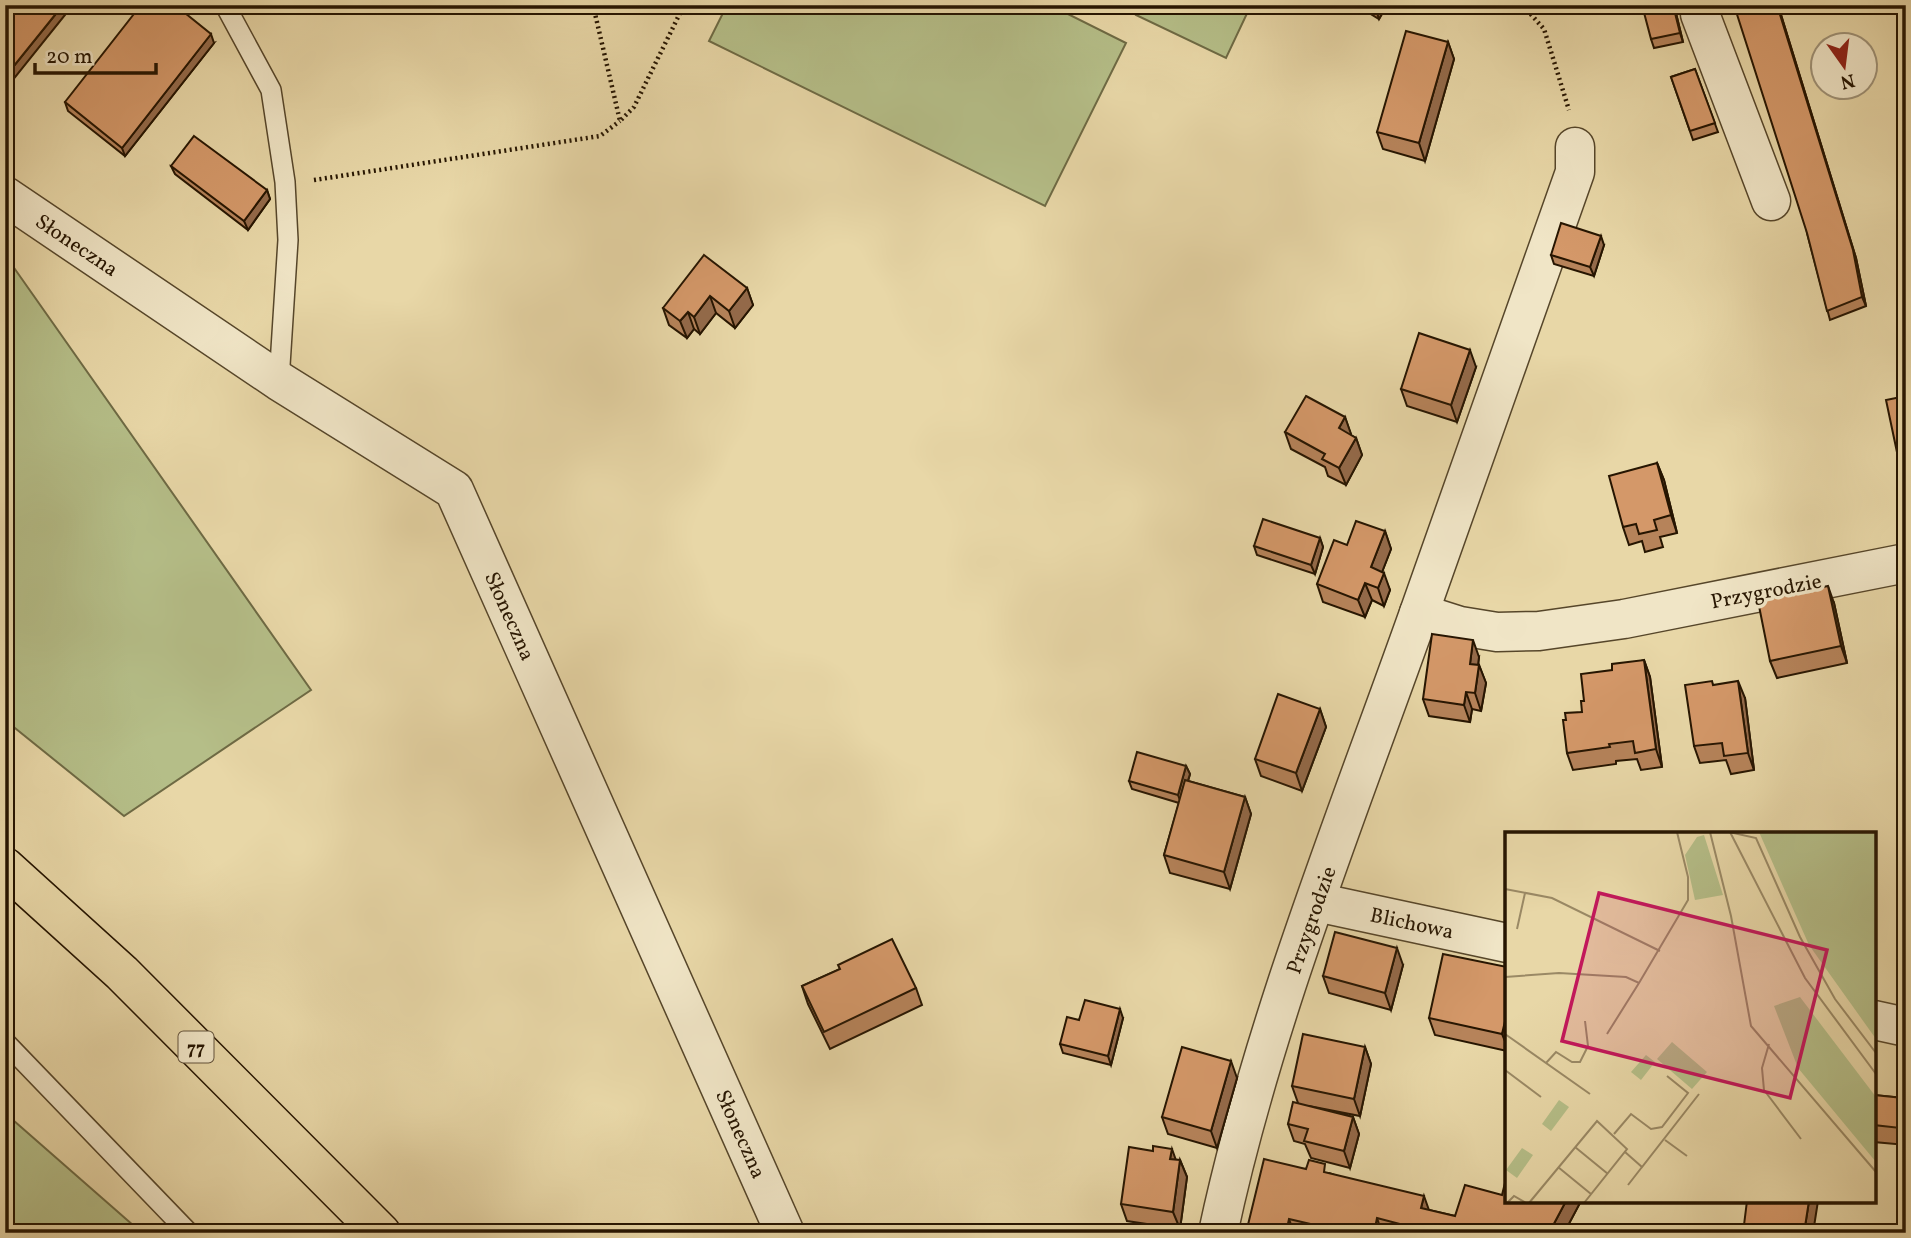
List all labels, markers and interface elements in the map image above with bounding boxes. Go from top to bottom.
scale bar [35,32,156,76]
north arrow [1810,32,1880,102]
text: 20 m [46,43,92,72]
text: N [1838,66,1857,95]
street label: Słoneczna [29,208,123,285]
street label: Słoneczna [476,568,541,666]
street label: Przygrodzie [1708,568,1824,617]
inset map [1505,832,1876,1203]
street label: Przygrodzie [1280,863,1344,978]
street label: Blichowa [1367,901,1456,947]
road number: 77 [178,1032,214,1063]
street label: Słoneczna [707,1086,772,1184]

